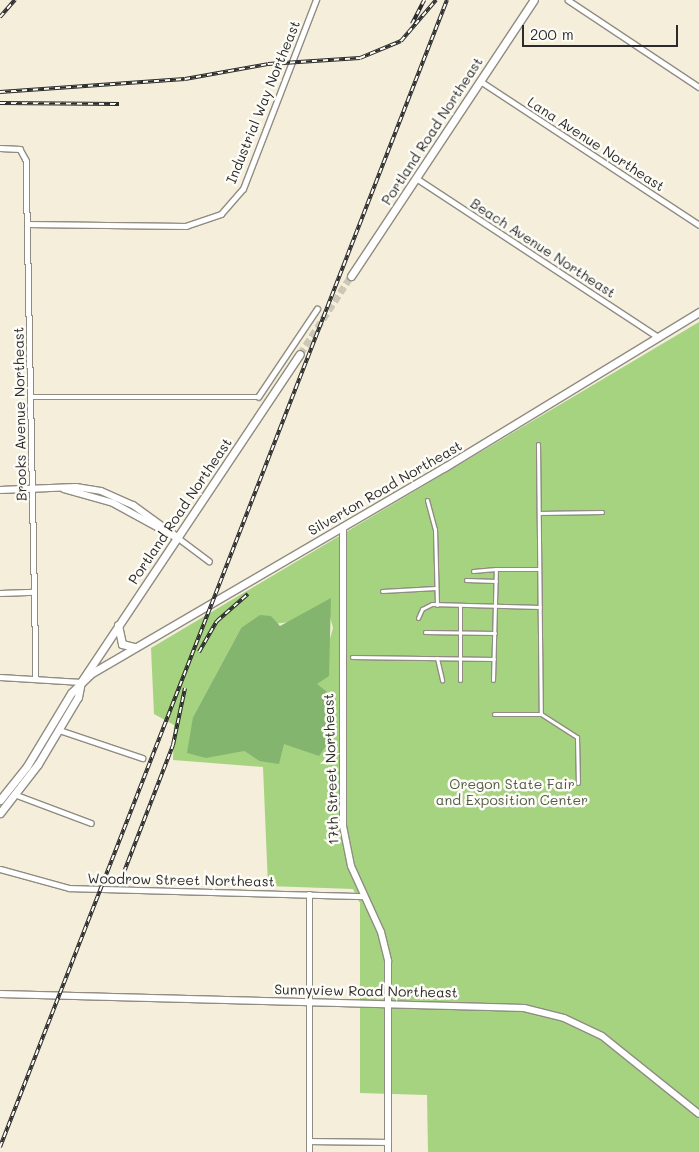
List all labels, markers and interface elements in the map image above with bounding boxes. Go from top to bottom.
scale bar [524,15,680,47]
street label: Industrial Way Northeast [223,18,303,186]
text: 200 m [530,24,574,44]
street label: Portland Road Northeast [378,54,486,208]
street label: Lana Avenue Northeast [524,93,668,195]
street label: Beach Avenue Northeast [467,195,619,301]
street label: Brooks Avenue Northeast [10,327,30,501]
street label: Portland Road Northeast [125,435,235,587]
street label: Silverton Road Northeast [305,437,465,539]
street label: 17th Street Northeast [320,693,342,845]
park label: Oregon State Fair and Exposition Center [436,776,588,809]
street label: Woodrow Street Northeast [87,870,275,890]
street label: Sunnyview Road Northeast [274,981,458,1001]

